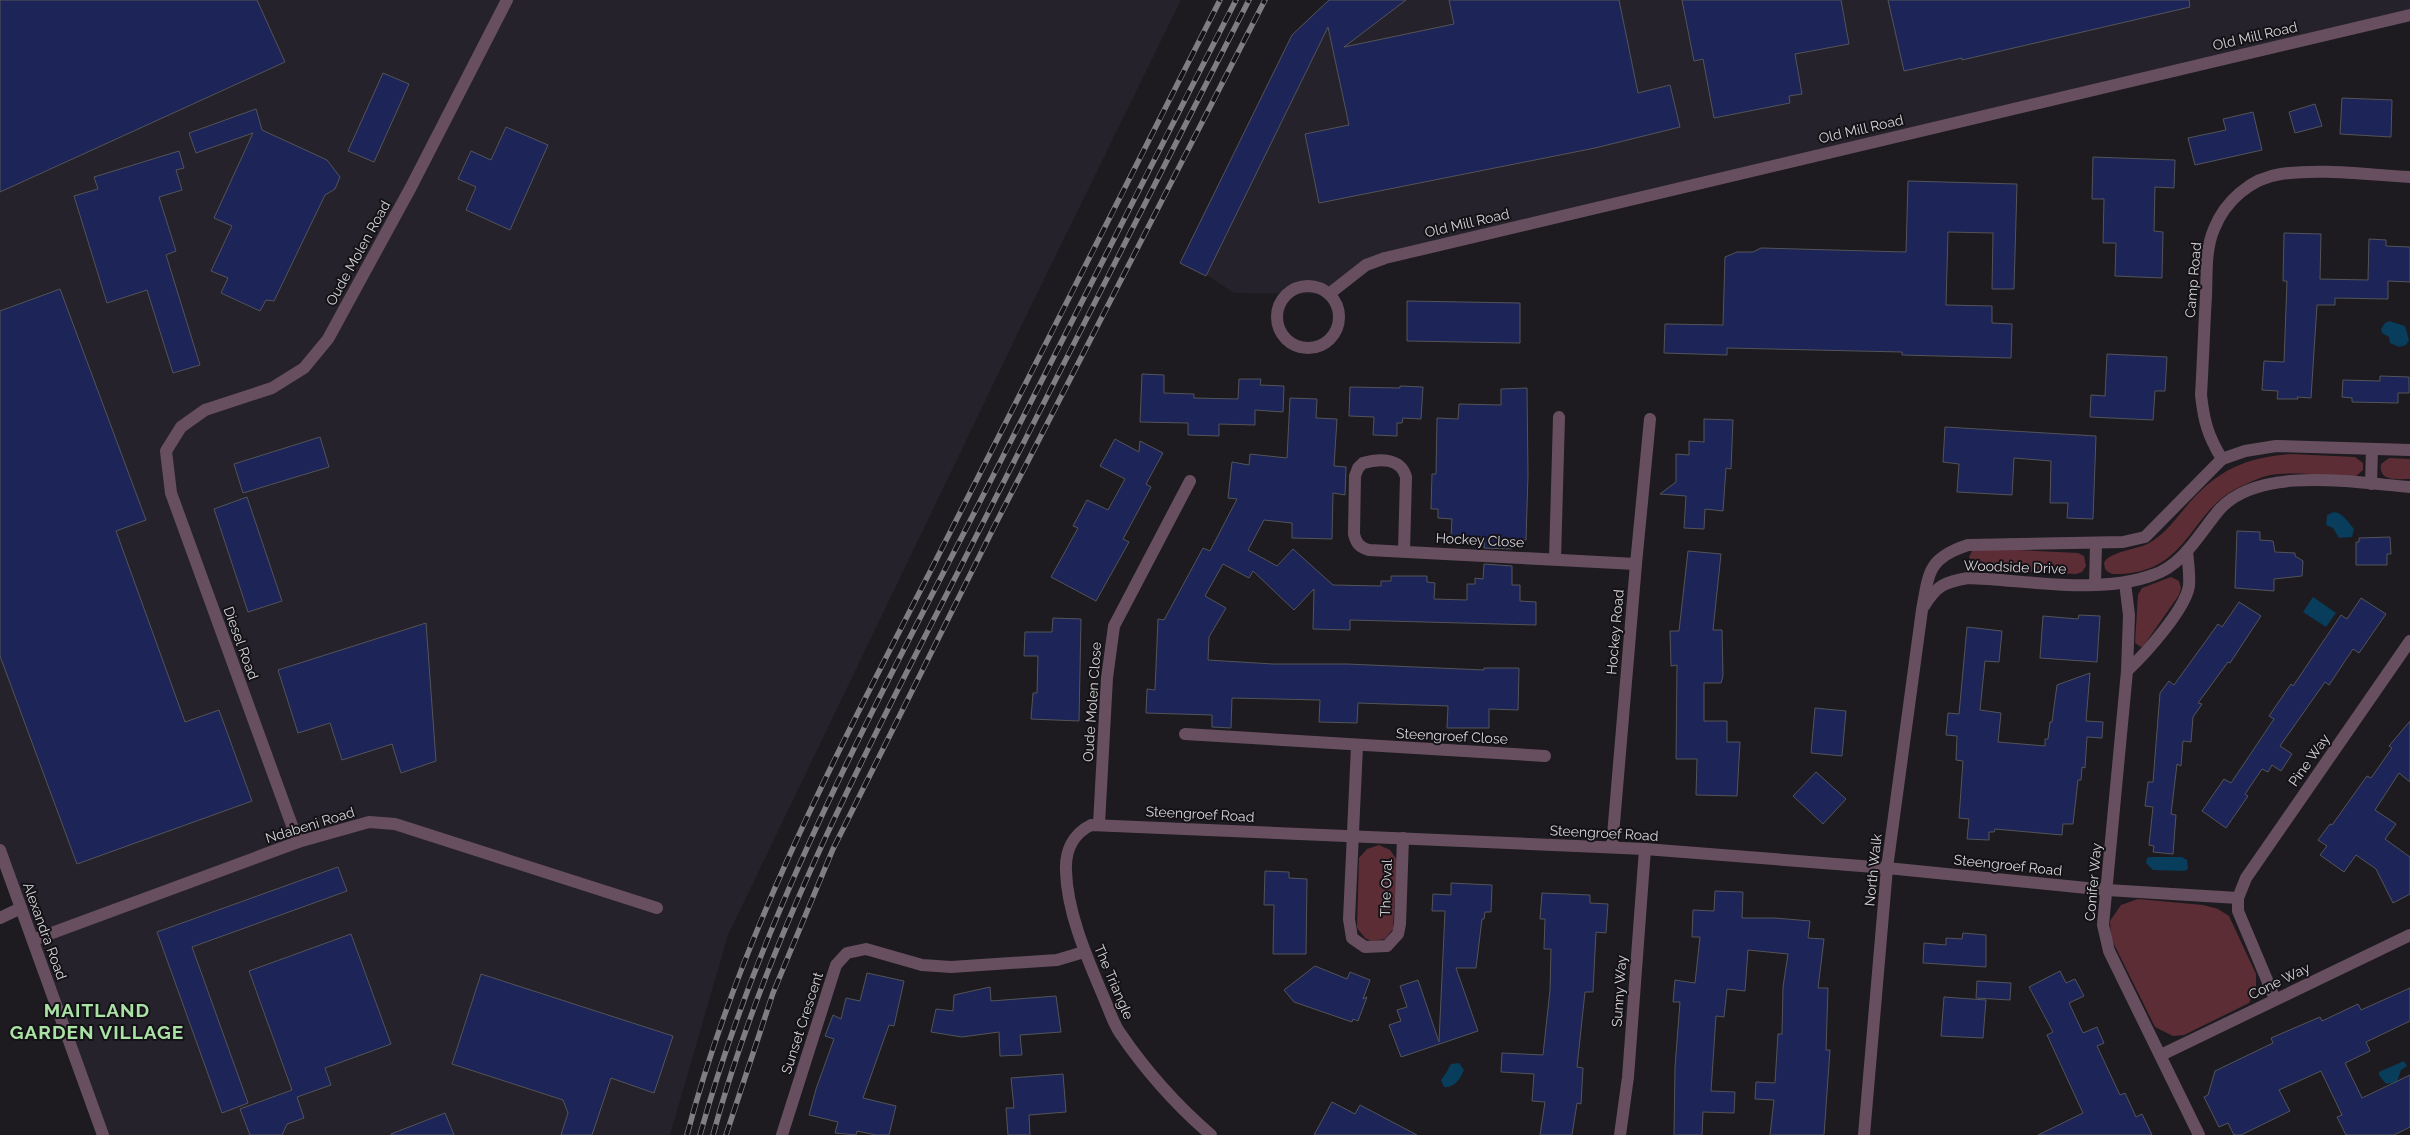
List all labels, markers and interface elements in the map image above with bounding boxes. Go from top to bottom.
street label: Old Mill Road [2211,19,2299,53]
street label: Old Mill Road [1817,112,1905,146]
street label: Oude Molen Road [323,198,393,308]
street label: Old Mill Road [1423,206,1511,240]
street label: Camp Road [2182,242,2204,318]
street label: Hockey Close [1435,530,1525,550]
street label: Woodside Drive [1963,557,2067,577]
street label: Hockey Road [1603,589,1627,675]
street label: Diesel Road [220,604,262,682]
street label: Oude Molen Close [1080,641,1104,763]
street label: Steengroef Close [1396,725,1508,747]
street label: Pine Way [2285,730,2333,789]
street label: Steengroef Road [1145,803,1255,825]
street label: Ndabeni Road [264,804,356,846]
street label: Steengroef Road [1549,822,1659,844]
street label: North Walk [1861,832,1885,907]
street label: Conifer Way [2082,842,2104,922]
street label: Steengroef Road [1953,851,2063,879]
street label: The Oval [1377,859,1395,917]
street label: Alexandra Road [20,880,70,982]
street label: The Triangle [1091,942,1137,1022]
street label: Sunny Way [1609,954,1630,1028]
street label: Cone Way [2246,959,2313,1003]
street label: Sunset Crescent [778,970,826,1076]
district label: MAITLAND GARDEN VILLAGE [10,999,184,1043]

